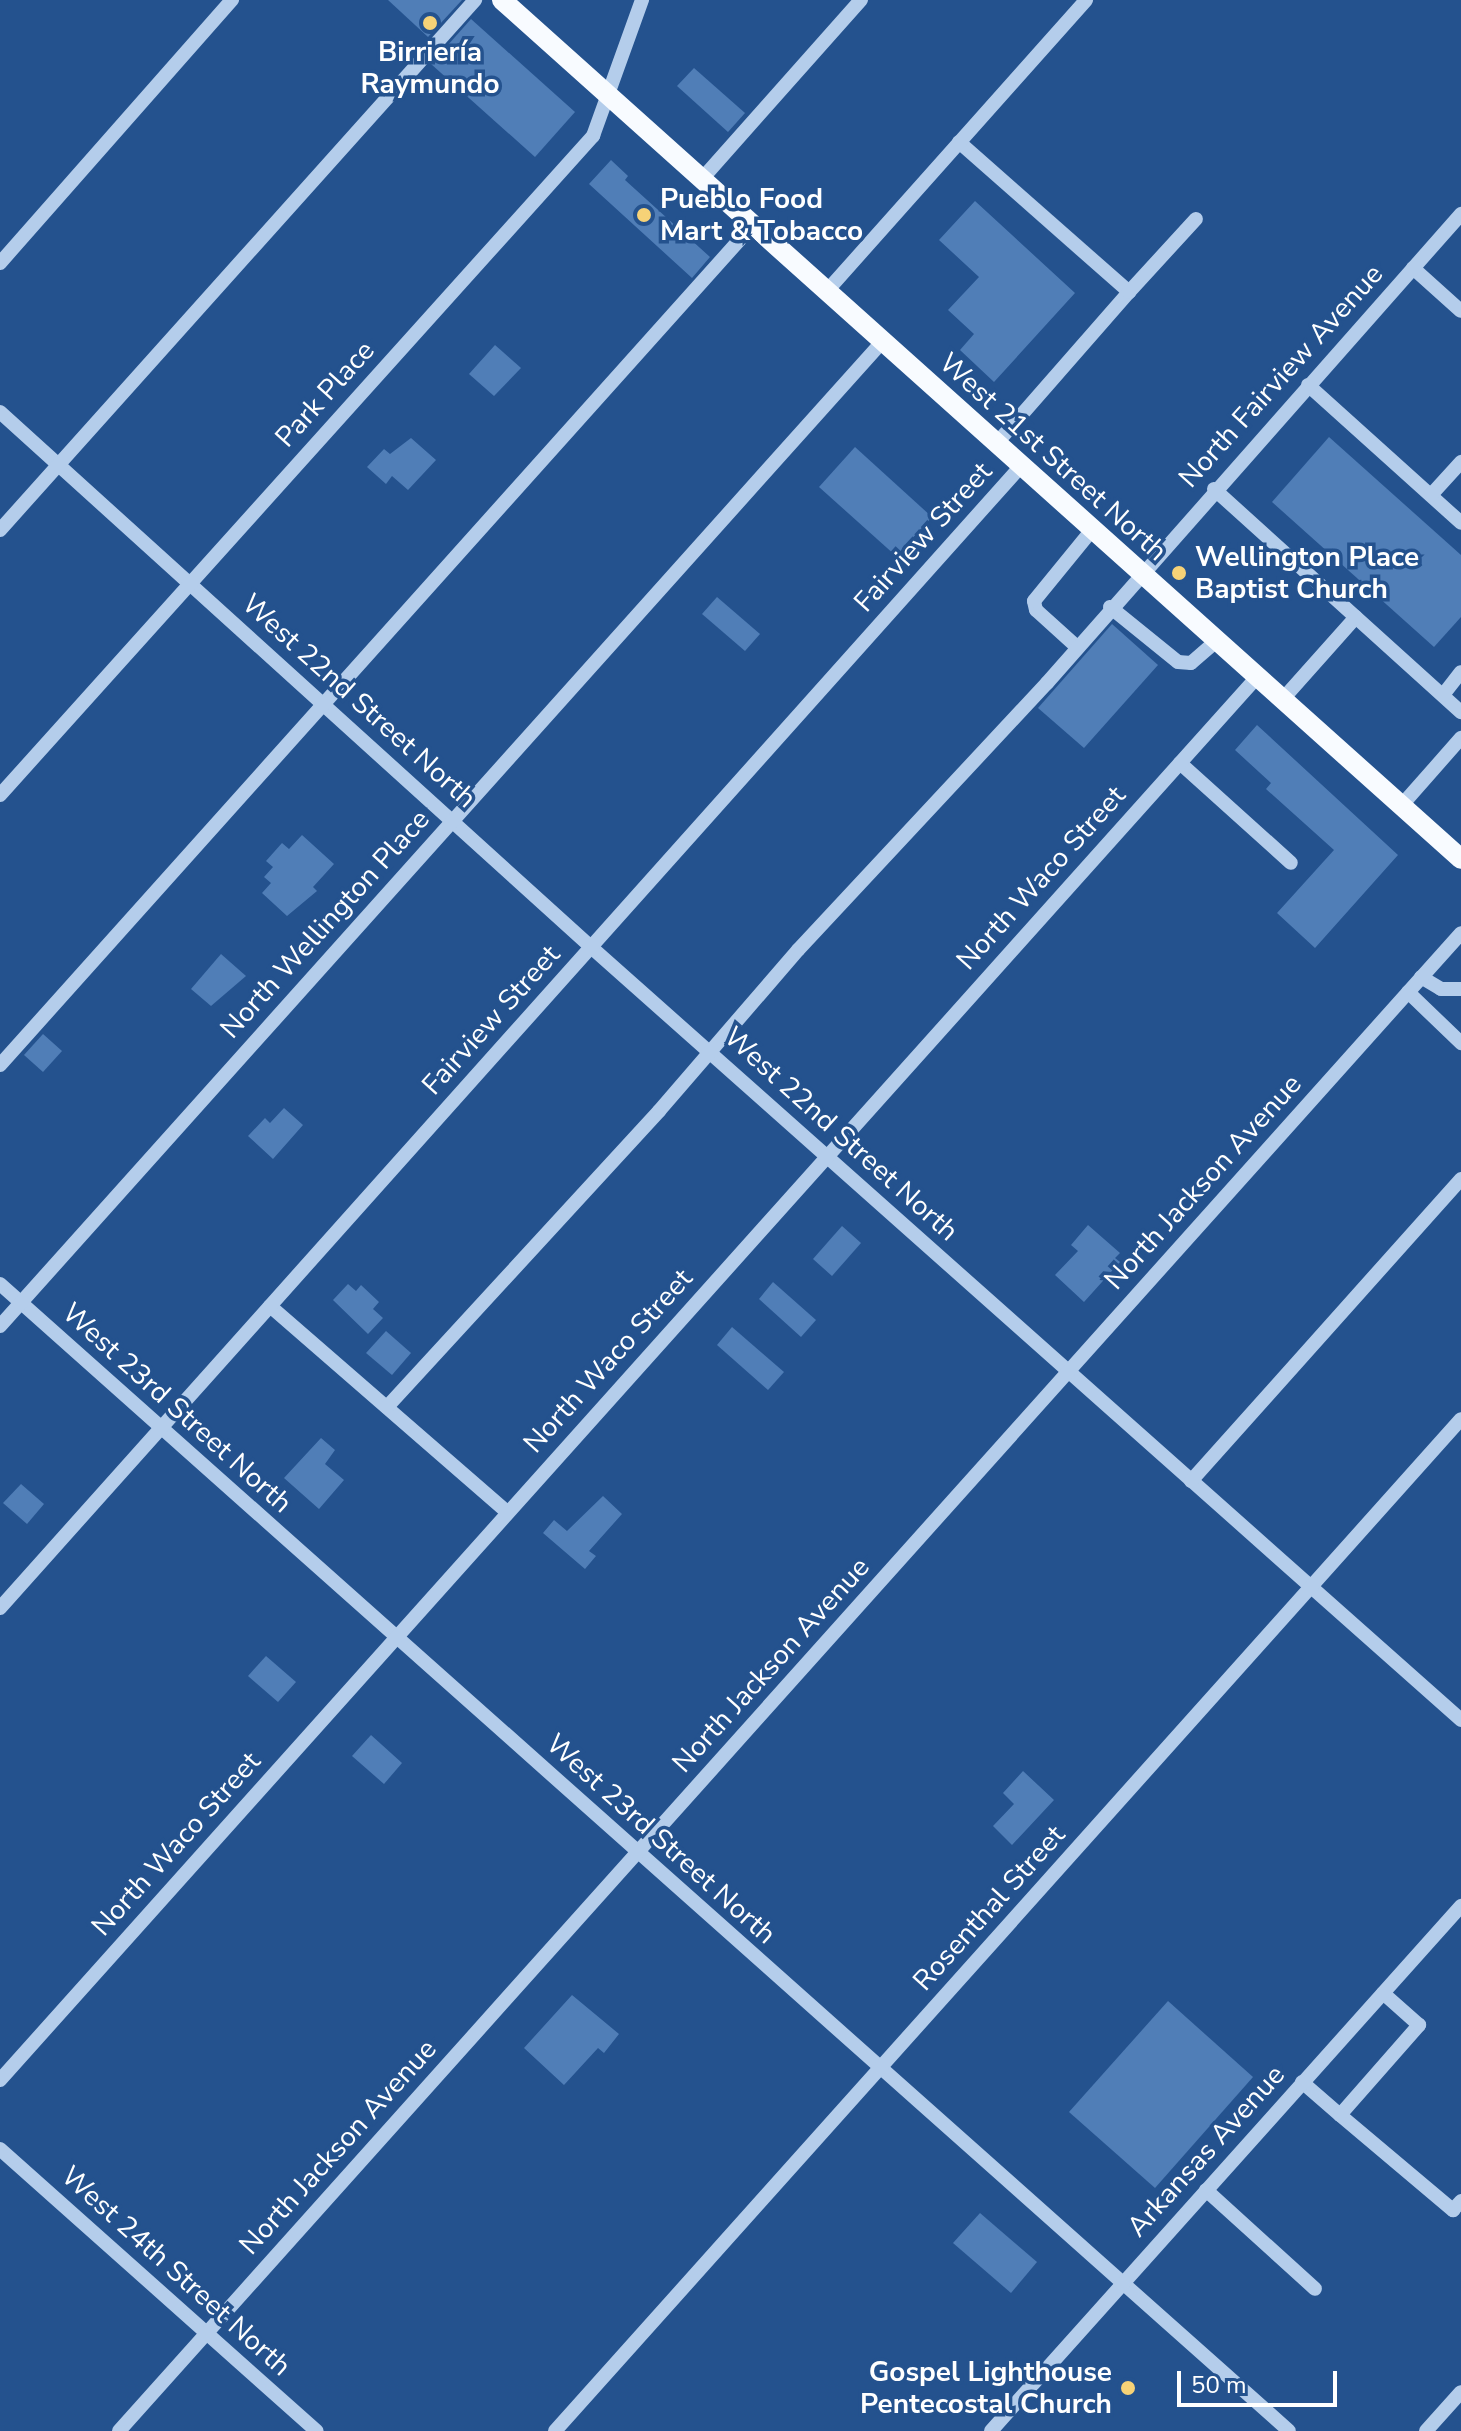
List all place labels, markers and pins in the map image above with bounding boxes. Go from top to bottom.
marker: Birriería Raymundo [421,14,439,32]
place label: Birriería Raymundo [360,35,500,101]
place label: Pueblo Food Mart & Tobacco [660,182,863,248]
marker: Pueblo Food Mart & Tobacco [635,206,653,224]
place label: Wellington Place Baptist Church [1195,540,1419,606]
marker: Wellington Place Baptist Church [1170,564,1188,582]
place label: Gospel Lighthouse Pentecostal Church [860,2355,1112,2421]
marker: Gospel Lighthouse Pentecostal Church [1119,2379,1137,2397]

